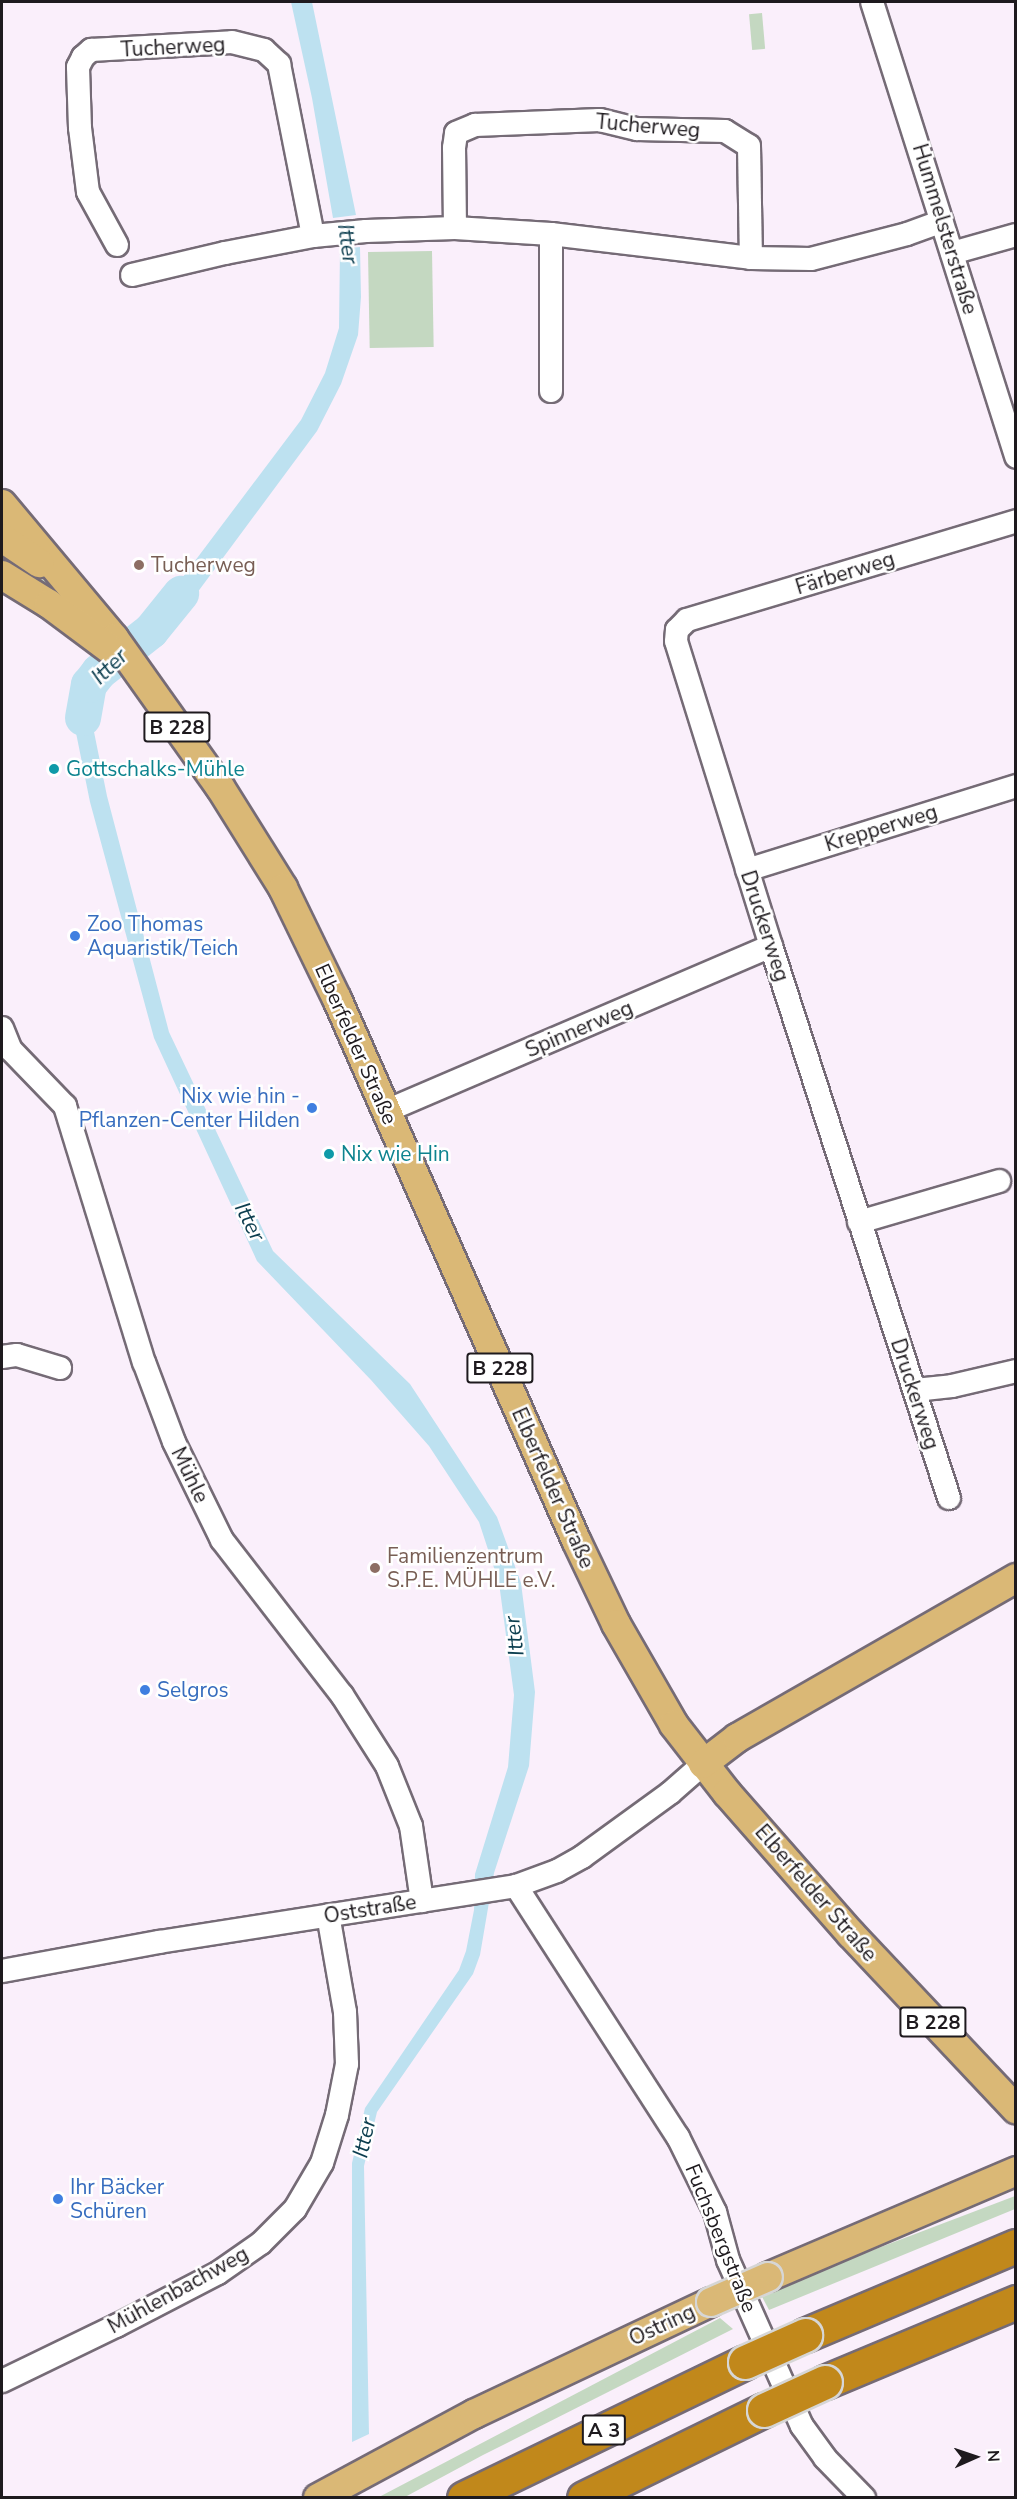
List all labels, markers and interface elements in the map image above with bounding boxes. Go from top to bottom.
street label: Tucherweg [120,32,226,62]
street label: Tucherweg [595,109,701,143]
street label: Hummelsterstraße [907,141,983,317]
water label: Itter [331,222,363,266]
street label: Färberweg [792,546,898,600]
place label: Tucherweg [151,552,256,578]
marker: Tucherweg [132,558,146,572]
water label: Itter [86,644,134,690]
road number: B 228 [142,710,212,744]
place label: Gottschalks-Mühle [66,756,245,782]
marker: Gottschalks-Mühle [47,762,61,776]
street label: Krepperweg [822,799,940,857]
street label: Druckerweg [735,867,795,985]
place label: Zoo Thomas Aquaristik/Teich [87,911,238,961]
marker: Zoo Thomas Aquaristik/Teich [68,929,82,943]
street label: Elberfelder Straße [309,960,403,1128]
street label: Spinnerweg [522,995,636,1063]
place label: Nix wie hin - Pflanzen-Center Hilden [79,1083,300,1133]
marker: Nix wie hin - Pflanzen-Center Hilden [305,1101,319,1115]
place label: Nix wie Hin [341,1141,450,1167]
marker: Nix wie Hin [322,1147,336,1161]
water label: Itter [228,1198,270,1246]
street label: Druckerweg [885,1335,945,1453]
road number: B 228 [466,1351,534,1385]
street label: Elberfelder Straße [506,1404,600,1572]
street label: Mühle [166,1443,214,1507]
place label: Familienzentrum S.P.E. MÜHLE e.V. [387,1543,555,1593]
marker: Familienzentrum S.P.E. MÜHLE e.V. [368,1561,382,1575]
water label: Itter [499,1614,531,1658]
place label: Selgros [157,1677,229,1703]
marker: Selgros [138,1683,152,1697]
street label: Elberfelder Straße [750,1819,882,1967]
street label: Oststraße [322,1889,418,1929]
road number: B 228 [898,2005,968,2039]
water label: Itter [348,2115,382,2161]
street label: Fuchsbergstraße [680,2160,762,2316]
place label: Ihr Bäcker Schüren [70,2174,164,2224]
marker: Ihr Bäcker Schüren [51,2192,65,2206]
street label: Mühlenbachweg [103,2241,253,2339]
street label: Ostring [625,2299,699,2351]
road number: A 3 [582,2413,626,2447]
north arrow [945,2427,1005,2487]
text: N [982,2450,1004,2463]

